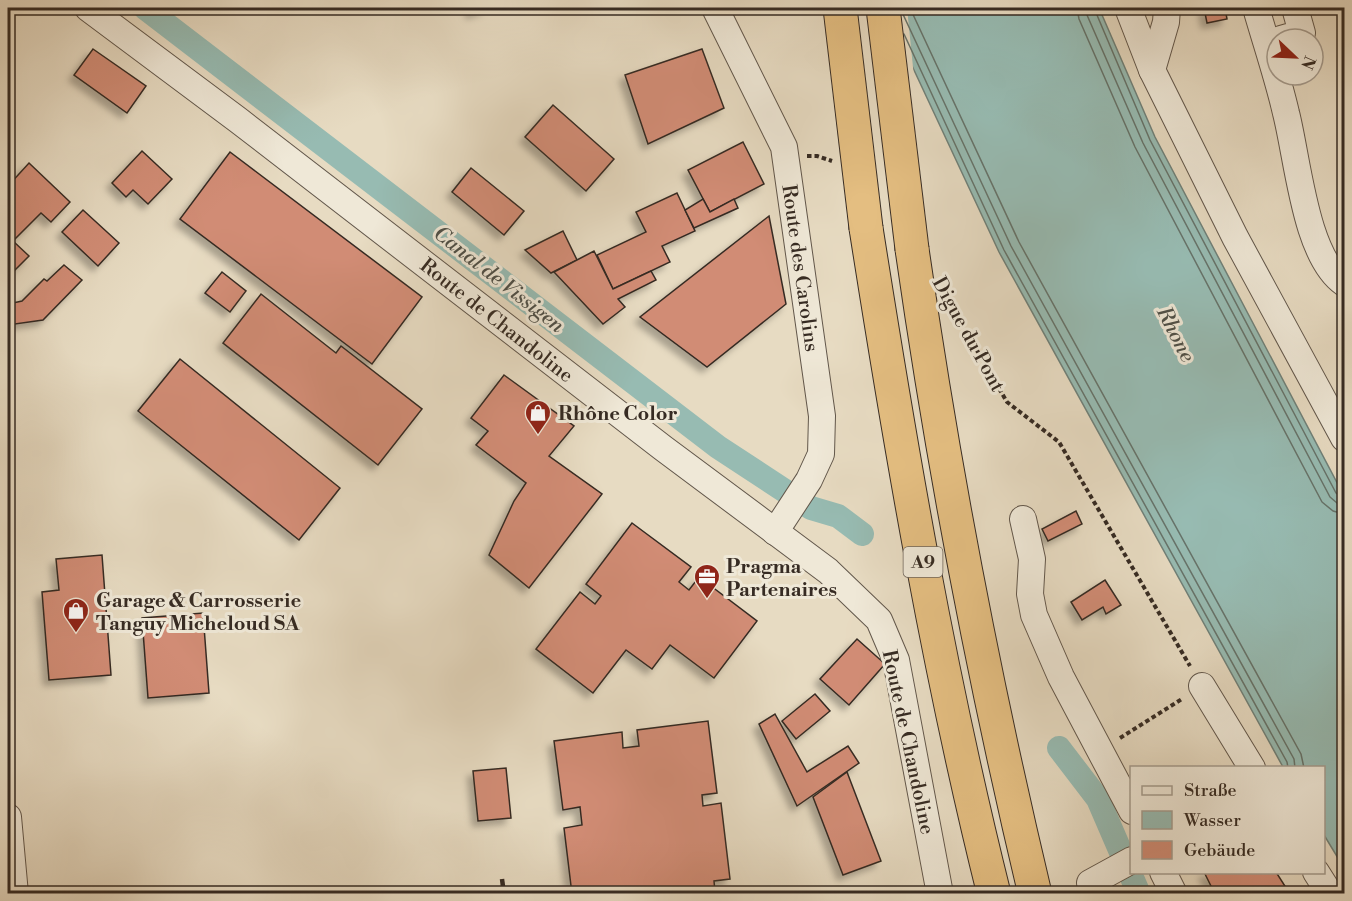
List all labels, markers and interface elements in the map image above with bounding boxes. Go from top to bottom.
north arrow [1265,27,1325,87]
text: N [1296,53,1320,73]
street label: Route des Carolins [775,183,824,353]
water label: Canal de Vissigen [428,221,569,339]
street label: Route de Chandoline [414,253,578,389]
street label: Digue du Pont [926,273,1010,397]
water label: Rhone [1150,301,1200,367]
shop icon: Rhône Color [523,398,553,436]
place label: Rhône Color [558,402,678,427]
road number: A9 [904,547,942,577]
place label: Pragma Partenaires [726,555,837,603]
office icon: Pragma Partenaires [692,562,722,600]
place label: Garage & Carrosserie Tanguy Micheloud SA [96,589,301,637]
shop icon: Garage & Carrosserie Tanguy Micheloud SA [61,596,91,634]
street label: Route de Chandoline [876,648,939,837]
legend [1130,766,1325,874]
text: Straße [1184,779,1237,802]
text: Wasser [1183,809,1241,832]
text: Gebäude [1184,839,1255,862]

